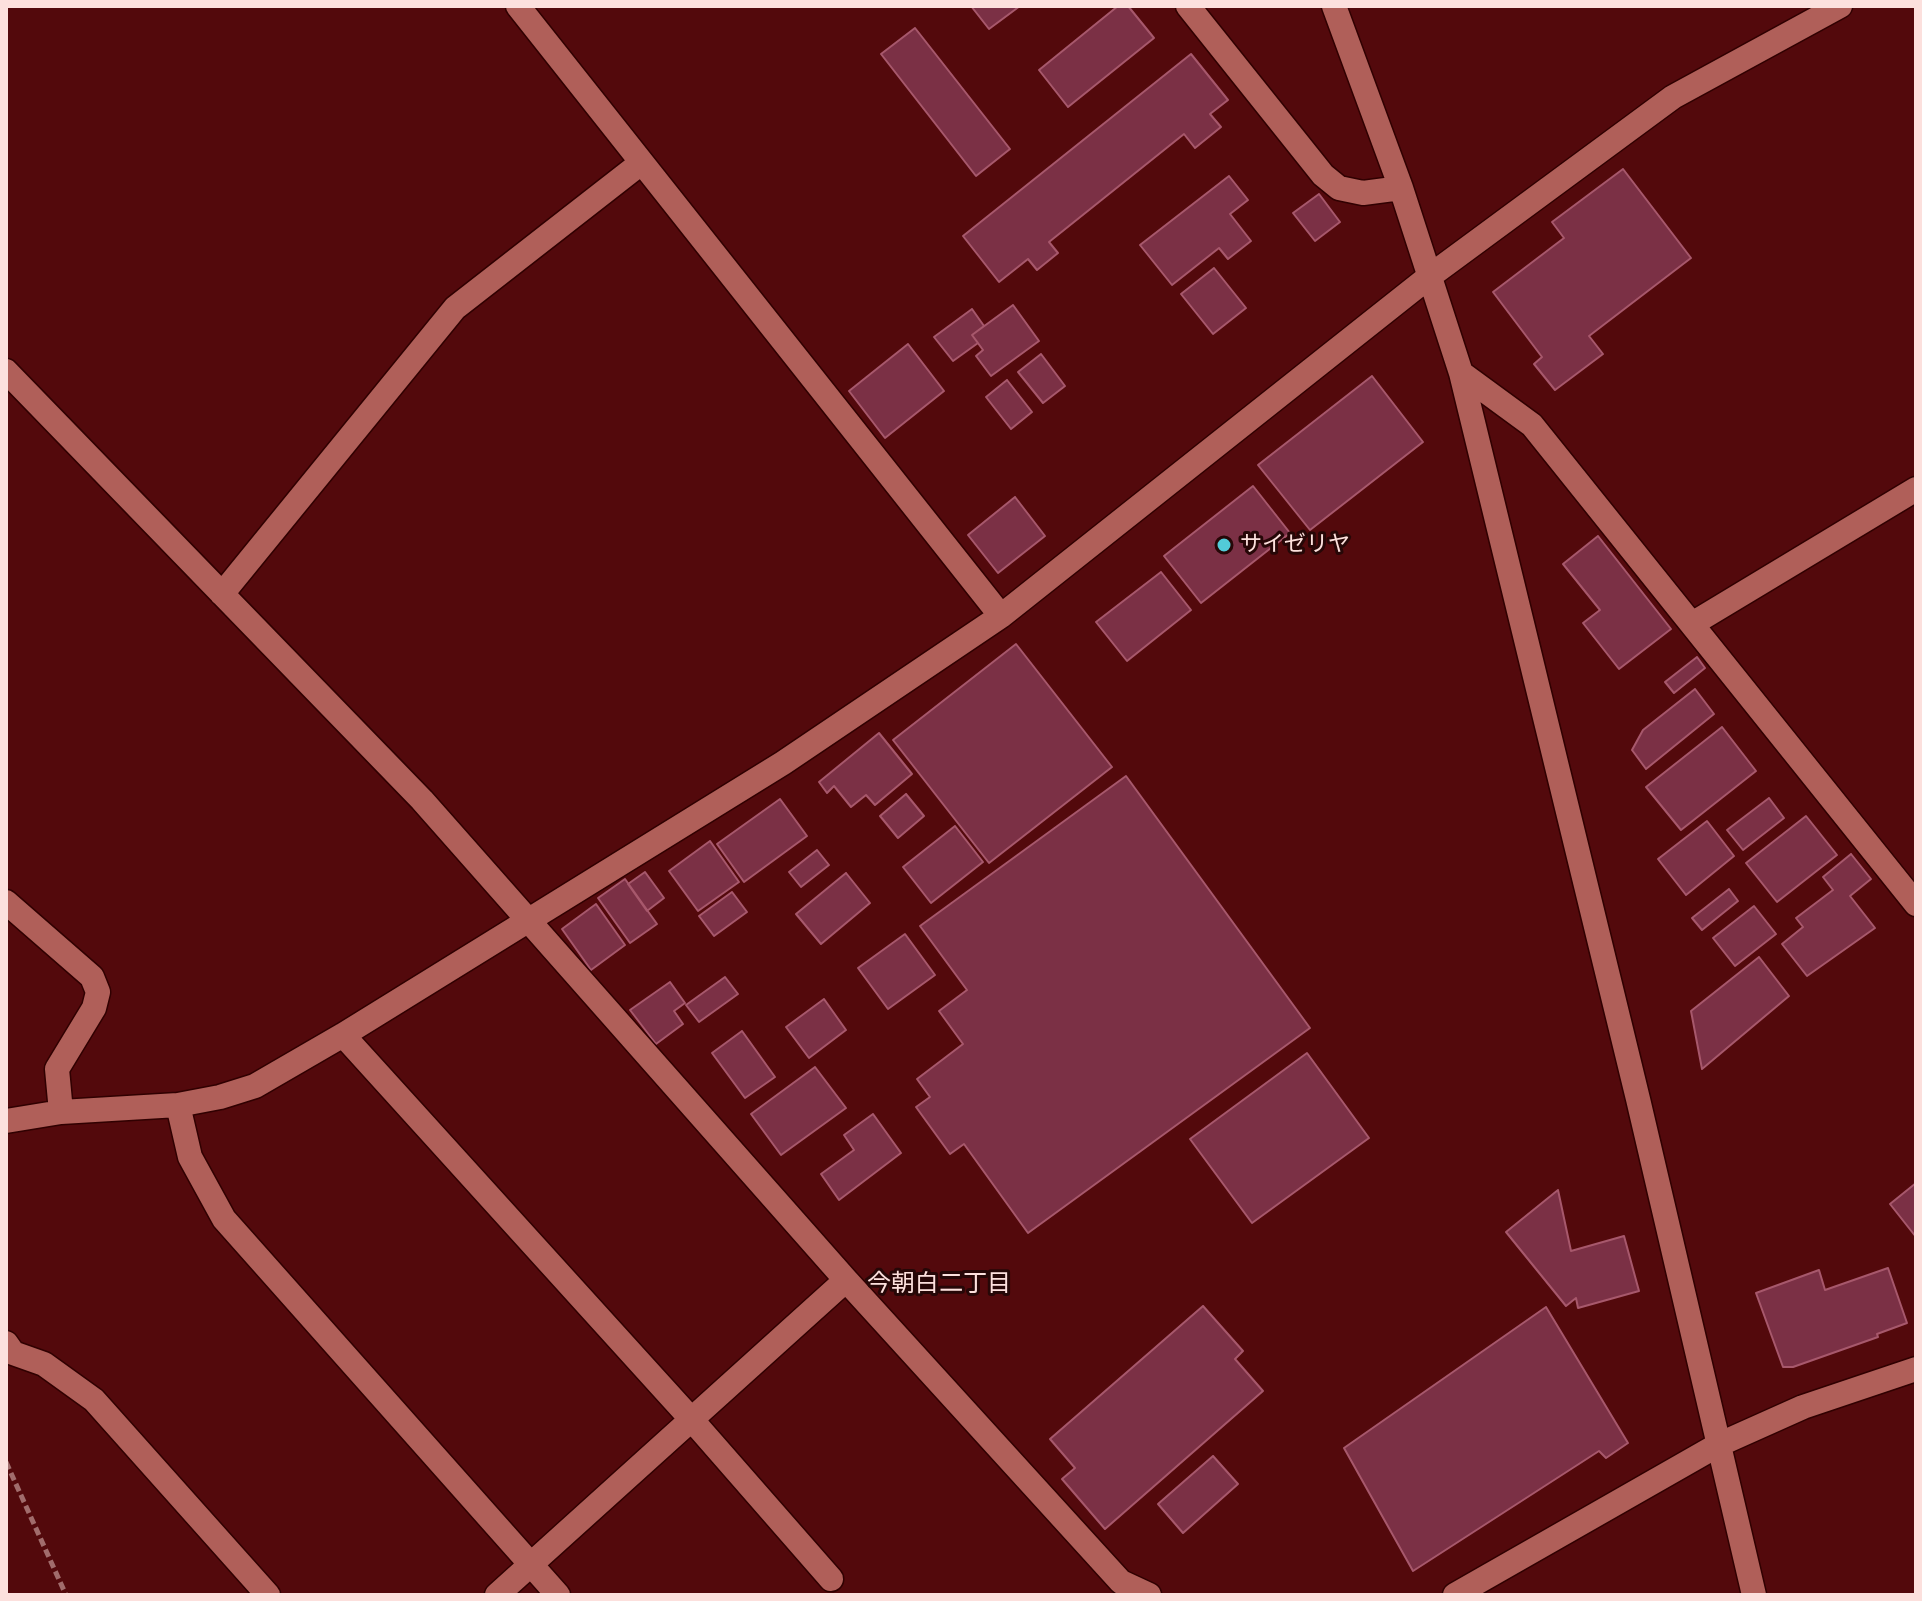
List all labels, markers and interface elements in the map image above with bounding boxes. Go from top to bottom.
place label: サイゼリヤ [1240,532,1350,558]
marker: サイゼリヤ [1215,536,1233,554]
district label: 今朝白二丁目 [867,1270,1011,1298]

